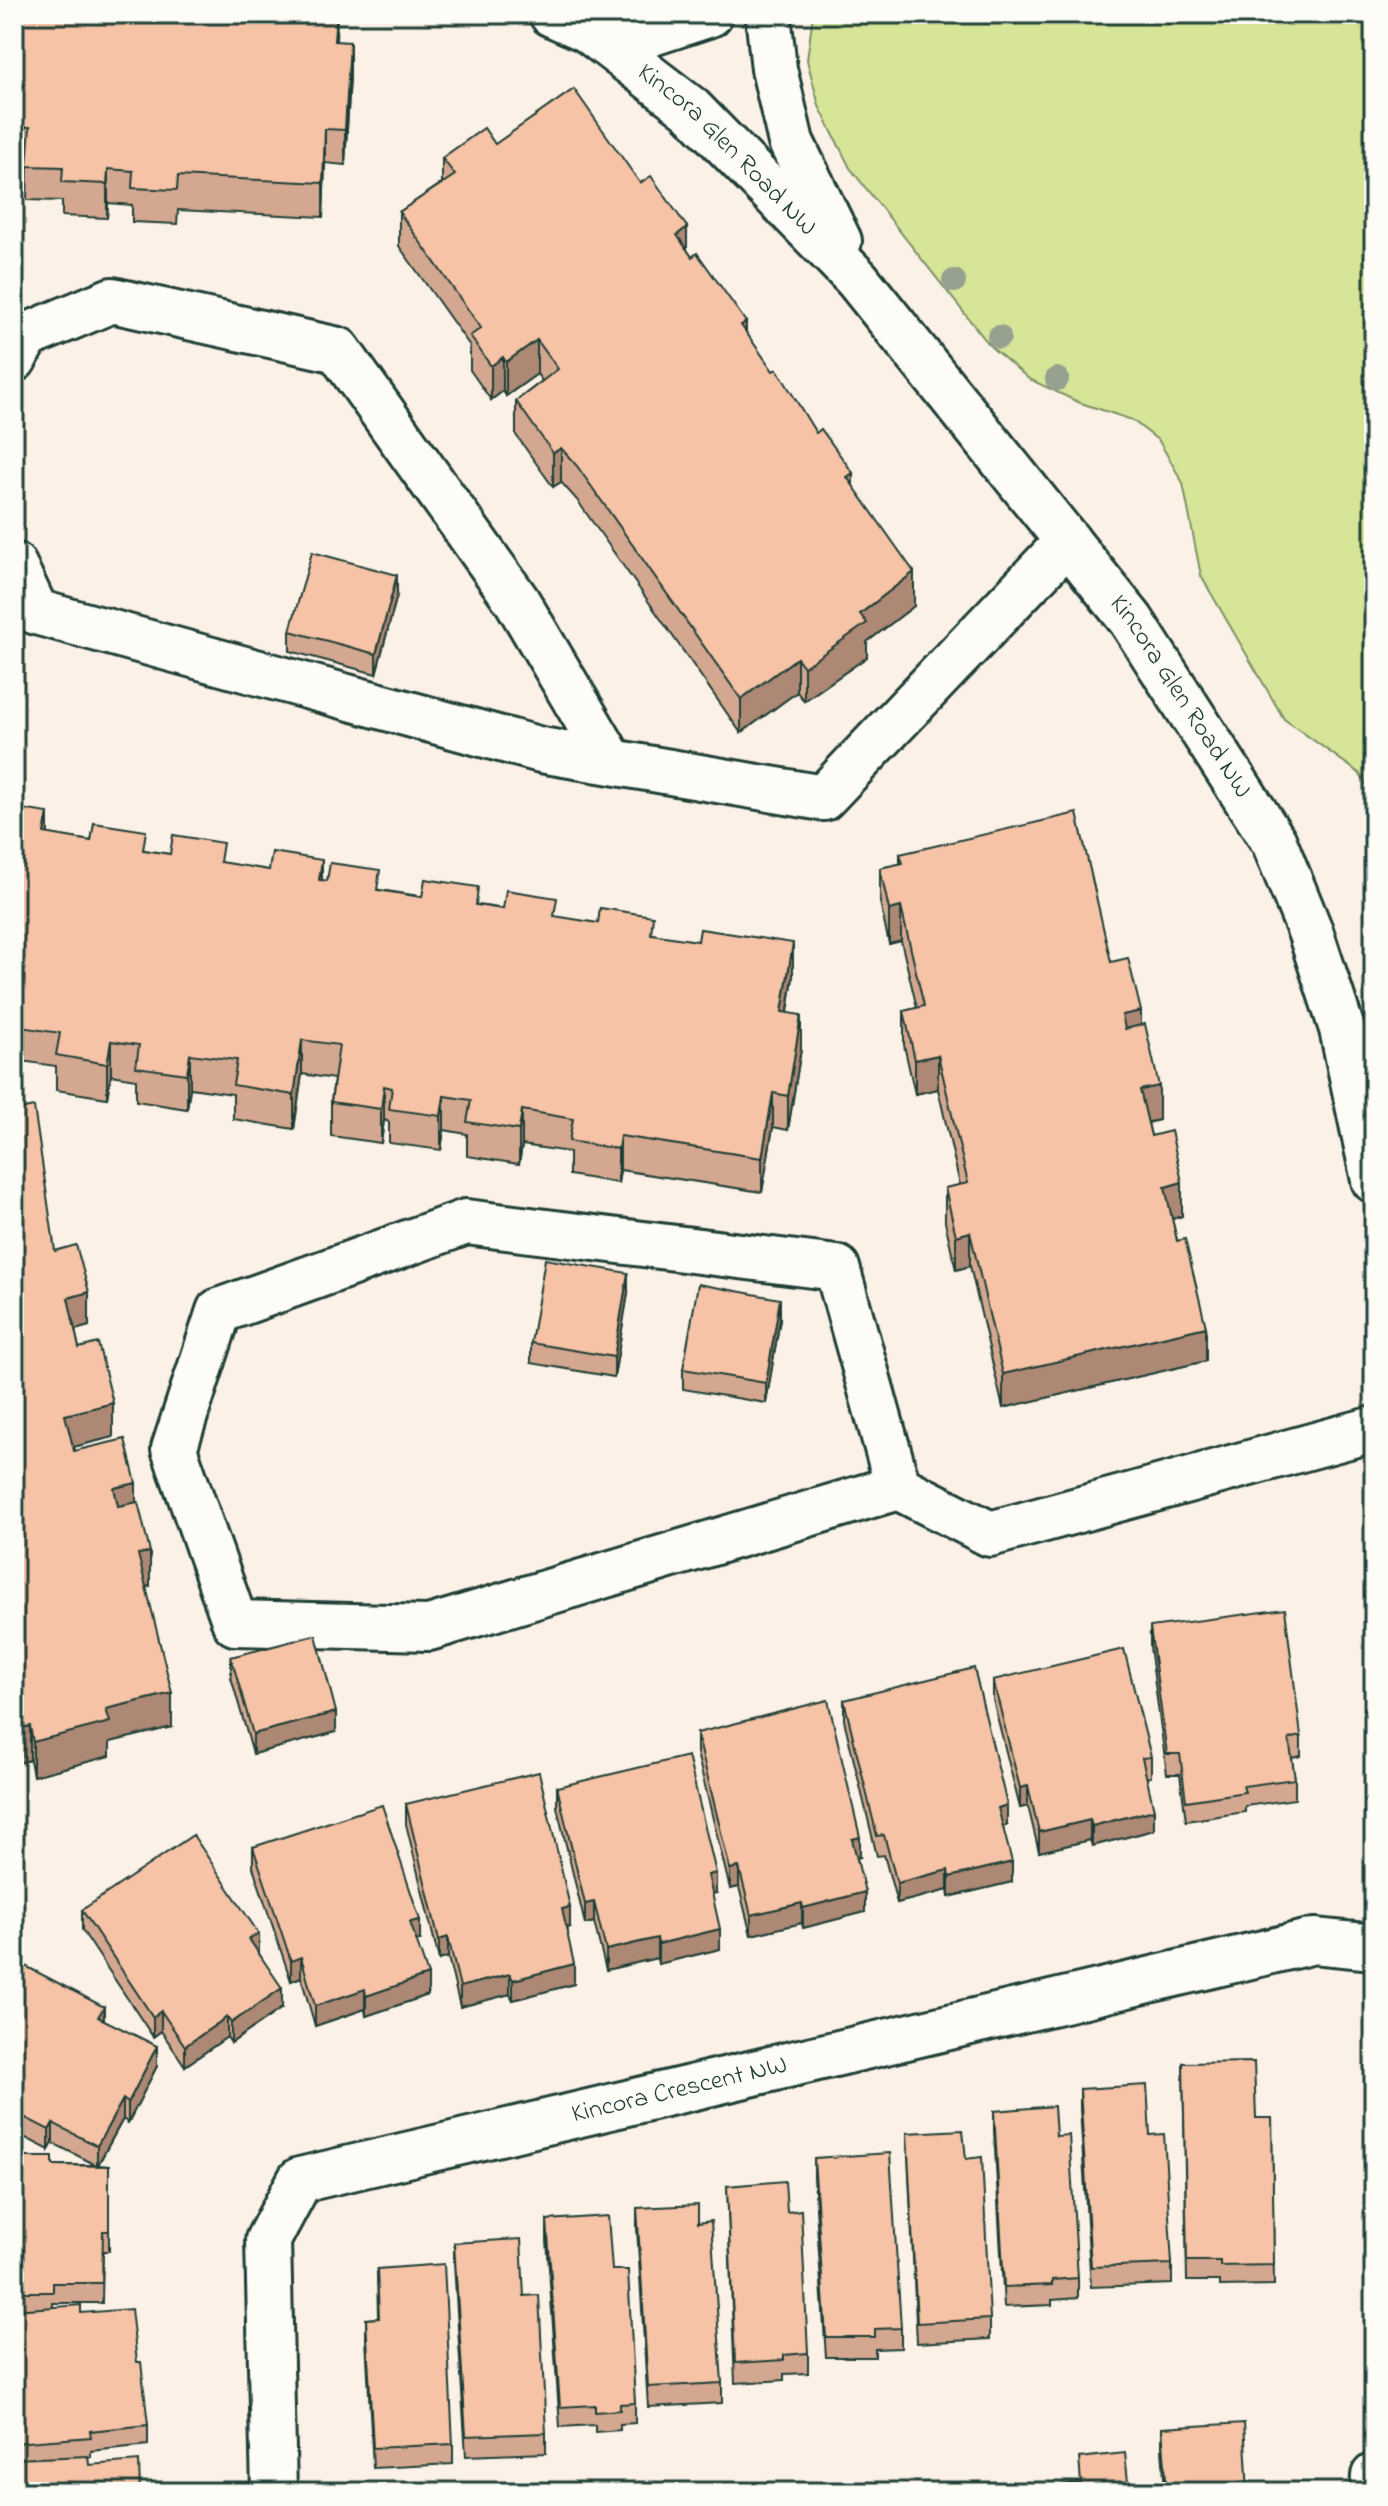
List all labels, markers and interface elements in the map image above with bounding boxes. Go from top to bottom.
street label: Kincora Glen Road NW [629,55,825,246]
street label: Kincora Glen Road NW [1099,587,1260,806]
street label: Kincora Crescent NW [568,2047,791,2134]

